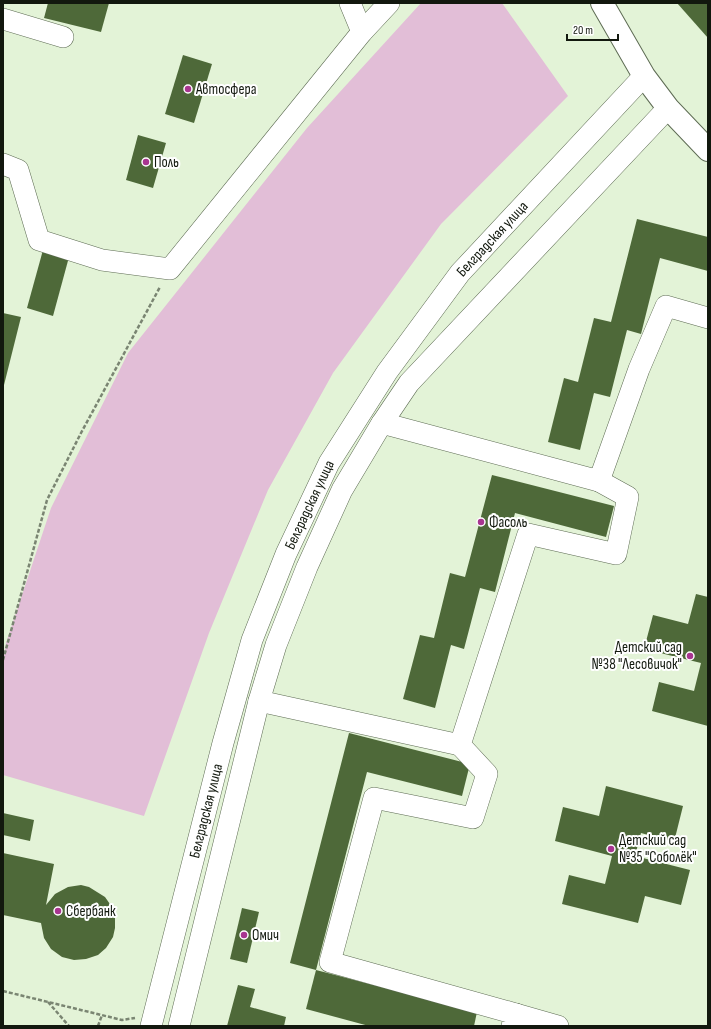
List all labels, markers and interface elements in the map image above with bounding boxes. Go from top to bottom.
scale bar [567,16,618,42]
text: 20 m [573,23,593,38]
place label: Автосфера [195,80,257,99]
marker: Автосфера [183,84,193,94]
place label: Поль [154,153,179,172]
marker: Поль [141,157,151,167]
street label: Белградская улица [452,197,532,281]
street label: Белградская улица [280,457,339,553]
place label: Фасоль [489,513,528,532]
marker: Фасоль [476,517,486,527]
place label: Детский сад №38 "Лесовичок" [592,638,682,674]
marker: Детский сад №38 "Лесовичок" [685,651,695,661]
street label: Белградская улица [185,762,227,860]
place label: Детский сад №35 "Соболёк" [619,831,697,867]
marker: Детский сад №35 "Соболёк" [606,844,616,854]
place label: Сбербанк [66,902,116,921]
marker: Сбербанк [53,906,63,916]
place label: Омич [252,926,279,945]
marker: Омич [239,930,249,940]

